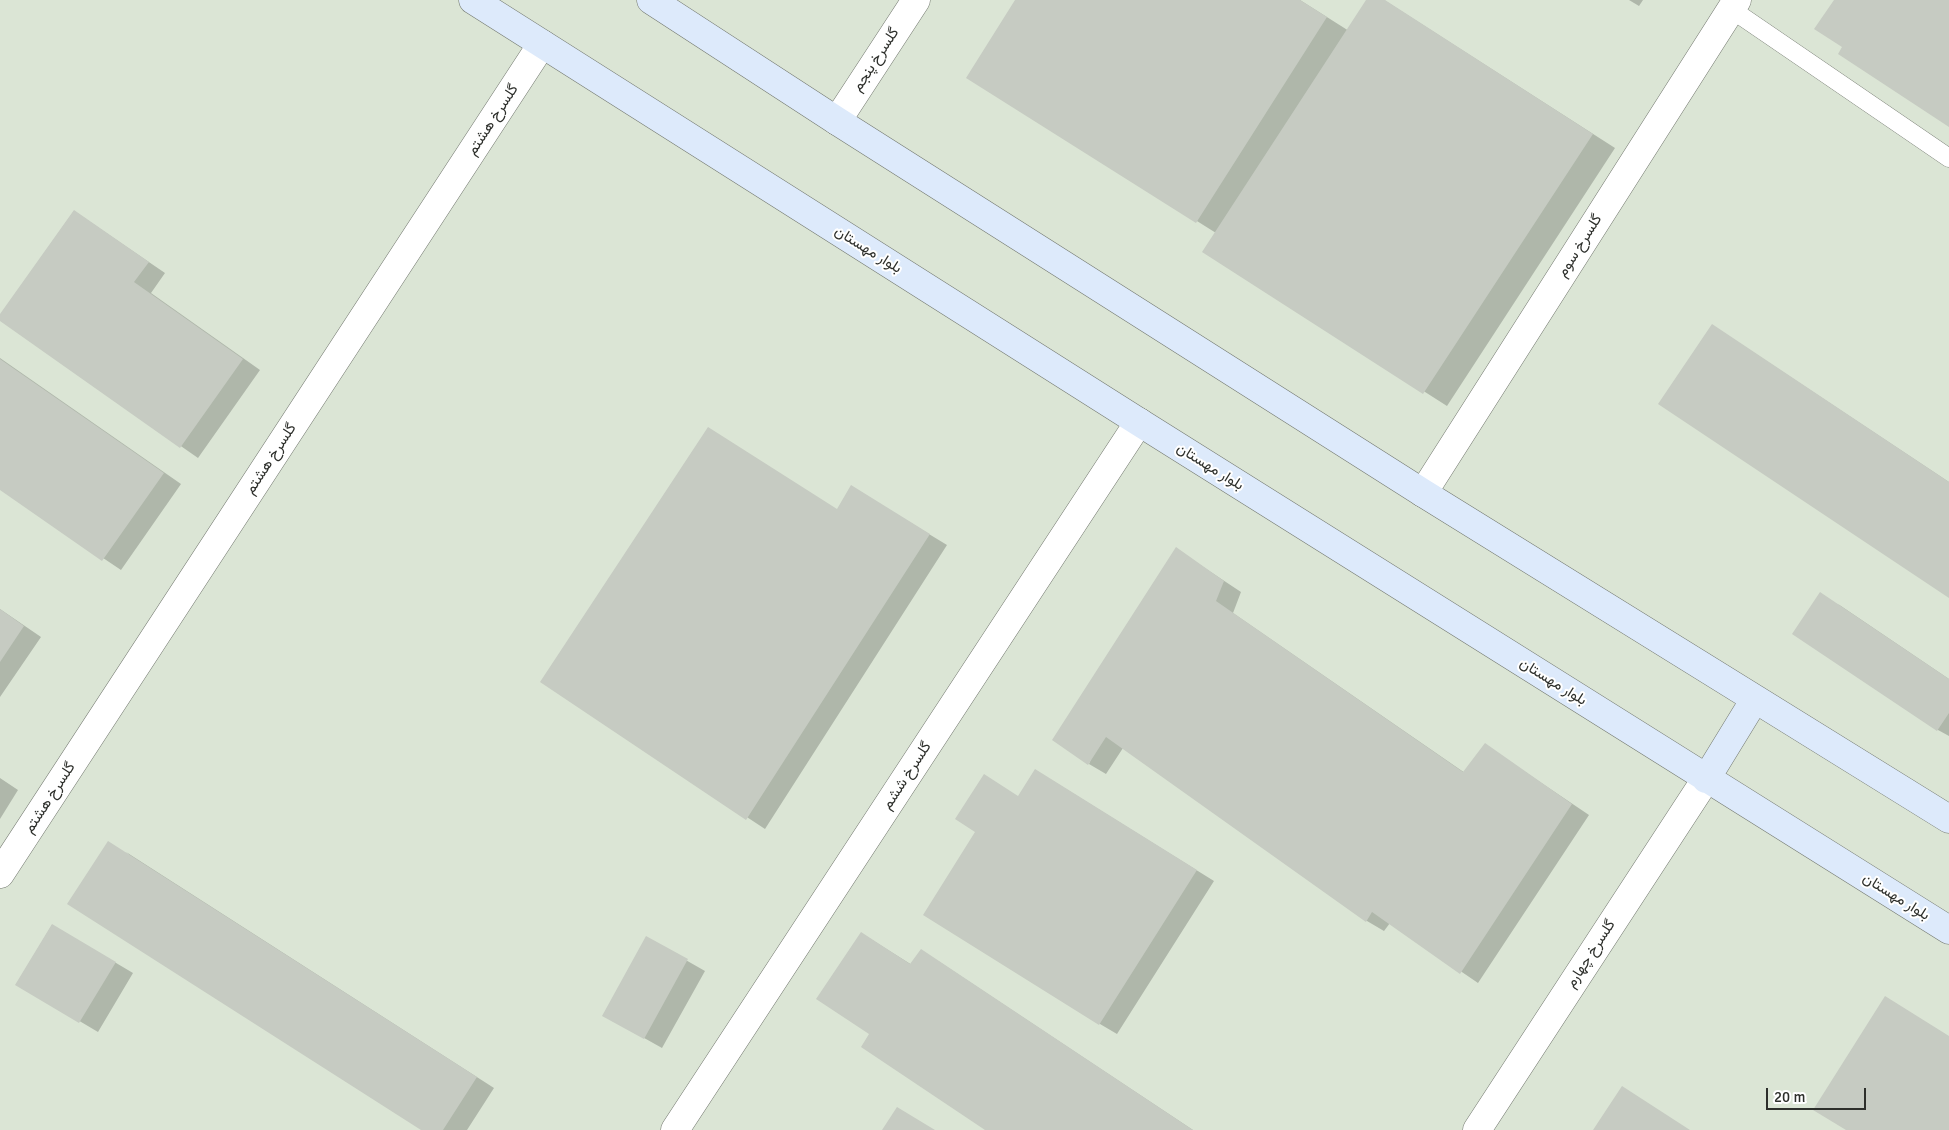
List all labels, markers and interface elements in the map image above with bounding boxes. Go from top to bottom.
street label: گلسرخ پنجم [849,25,903,95]
street label: گلسرخ هشتم [463,81,523,159]
street label: گلسرخ سوم [1554,211,1606,281]
street label: بلوار مهستان [831,222,905,278]
street label: گلسرخ هشتم [241,420,301,498]
street label: بلوار مهستان [1173,439,1247,495]
street label: بلوار مهستان [1516,654,1590,710]
street label: گلسرخ ششم [878,739,936,813]
street label: گلسرخ هشتم [20,759,80,837]
street label: بلوار مهستان [1859,869,1933,925]
street label: گلسرخ چهارم [1562,917,1620,991]
scale bar [1769,1078,1869,1110]
text: 20 m [1774,1088,1805,1106]

